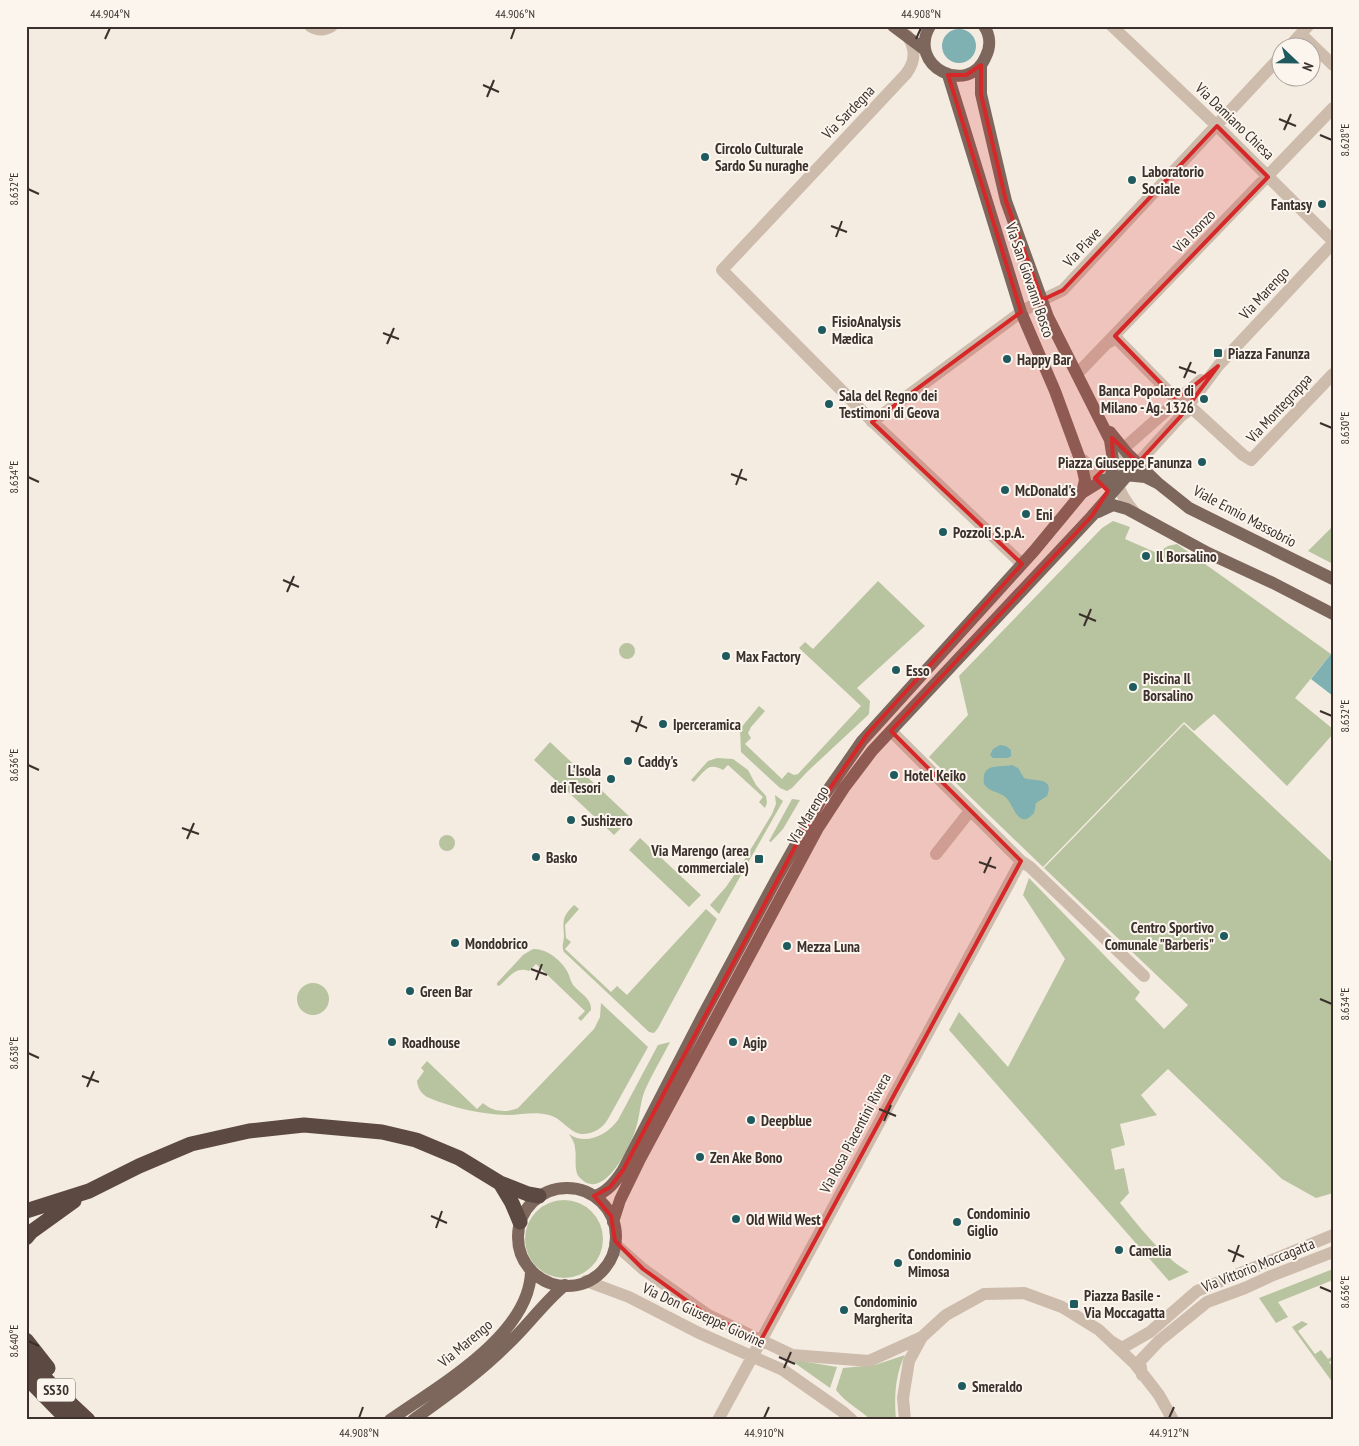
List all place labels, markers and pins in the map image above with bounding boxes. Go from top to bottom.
place label: Circolo Culturale Sardo Su nuraghe [715,139,809,175]
marker: Circolo Culturale Sardo Su nuraghe [699,151,711,163]
place label: Laboratorio Sociale [1142,162,1204,198]
marker: Laboratorio Sociale [1126,174,1138,186]
place label: Fantasy [1271,195,1313,214]
marker: Fantasy [1316,198,1328,210]
place label: FisioAnalysis Mædica [832,312,901,348]
marker: FisioAnalysis Mædica [816,324,828,336]
place label: Piazza Fanunza [1228,344,1310,363]
marker: Piazza Fanunza [1212,347,1224,359]
place label: Happy Bar [1017,350,1072,369]
marker: Happy Bar [1001,353,1013,365]
place label: Banca Popolare di Milano - Ag. 1326 [1099,381,1194,417]
place label: Sala del Regno dei Testimoni di Geova [839,386,939,422]
marker: Banca Popolare di Milano - Ag. 1326 [1198,393,1210,405]
marker: Sala del Regno dei Testimoni di Geova [823,398,835,410]
place label: Piazza Giuseppe Fanunza [1058,453,1192,472]
marker: Piazza Giuseppe Fanunza [1196,456,1208,468]
place label: McDonald's [1015,481,1076,500]
marker: McDonald's [999,484,1011,496]
place label: Eni [1036,505,1053,524]
marker: Eni [1020,508,1032,520]
place label: Pozzoli S.p.A. [953,523,1025,542]
marker: Pozzoli S.p.A. [937,526,949,538]
place label: Il Borsalino [1156,547,1217,566]
marker: Il Borsalino [1140,550,1152,562]
place label: Max Factory [736,647,802,666]
marker: Max Factory [720,650,732,662]
place label: Esso [906,661,930,680]
marker: Esso [890,664,902,676]
place label: Piscina Il Borsalino [1143,669,1194,705]
marker: Piscina Il Borsalino [1127,681,1139,693]
place label: Iperceramica [673,715,741,734]
marker: Iperceramica [657,718,669,730]
place label: Caddy's [638,752,678,771]
marker: Caddy's [622,755,634,767]
place label: L'Isola dei Tesori [550,761,601,797]
place label: Hotel Keiko [904,766,966,785]
marker: Hotel Keiko [888,769,900,781]
marker: L'Isola dei Tesori [605,773,617,785]
place label: Sushizero [581,811,633,830]
marker: Sushizero [565,814,577,826]
place label: Via Marengo (area commerciale) [650,841,749,877]
place label: Basko [546,848,578,867]
marker: Basko [530,851,542,863]
marker: Via Marengo (area commerciale) [753,853,765,865]
place label: Centro Sportivo Comunale "Barberis" [1105,918,1214,954]
marker: Centro Sportivo Comunale "Barberis" [1218,930,1230,942]
place label: Mondobrico [465,934,528,953]
marker: Mondobrico [449,937,461,949]
place label: Mezza Luna [797,937,860,956]
marker: Mezza Luna [781,940,793,952]
place label: Green Bar [420,982,473,1001]
marker: Green Bar [404,985,416,997]
place label: Roadhouse [402,1033,460,1052]
place label: Agip [742,1033,767,1052]
marker: Roadhouse [386,1036,398,1048]
marker: Agip [727,1036,739,1048]
place label: Deepblue [761,1111,812,1130]
marker: Deepblue [745,1114,757,1126]
place label: Zen Ake Bono [710,1148,783,1167]
marker: Zen Ake Bono [694,1151,706,1163]
place label: Condominio Giglio [967,1204,1031,1240]
place label: Old Wild West [746,1210,821,1229]
marker: Old Wild West [730,1213,742,1225]
marker: Condominio Giglio [951,1216,963,1228]
place label: Camelia [1129,1241,1172,1260]
marker: Camelia [1113,1244,1125,1256]
place label: Condominio Mimosa [908,1245,972,1281]
marker: Condominio Mimosa [892,1257,904,1269]
place label: Piazza Basile - Via Moccagatta [1083,1286,1165,1322]
place label: Condominio Margherita [854,1292,918,1328]
marker: Piazza Basile - Via Moccagatta [1068,1298,1080,1310]
marker: Condominio Margherita [838,1304,850,1316]
place label: Smeraldo [972,1377,1023,1396]
marker: Smeraldo [956,1380,968,1392]

